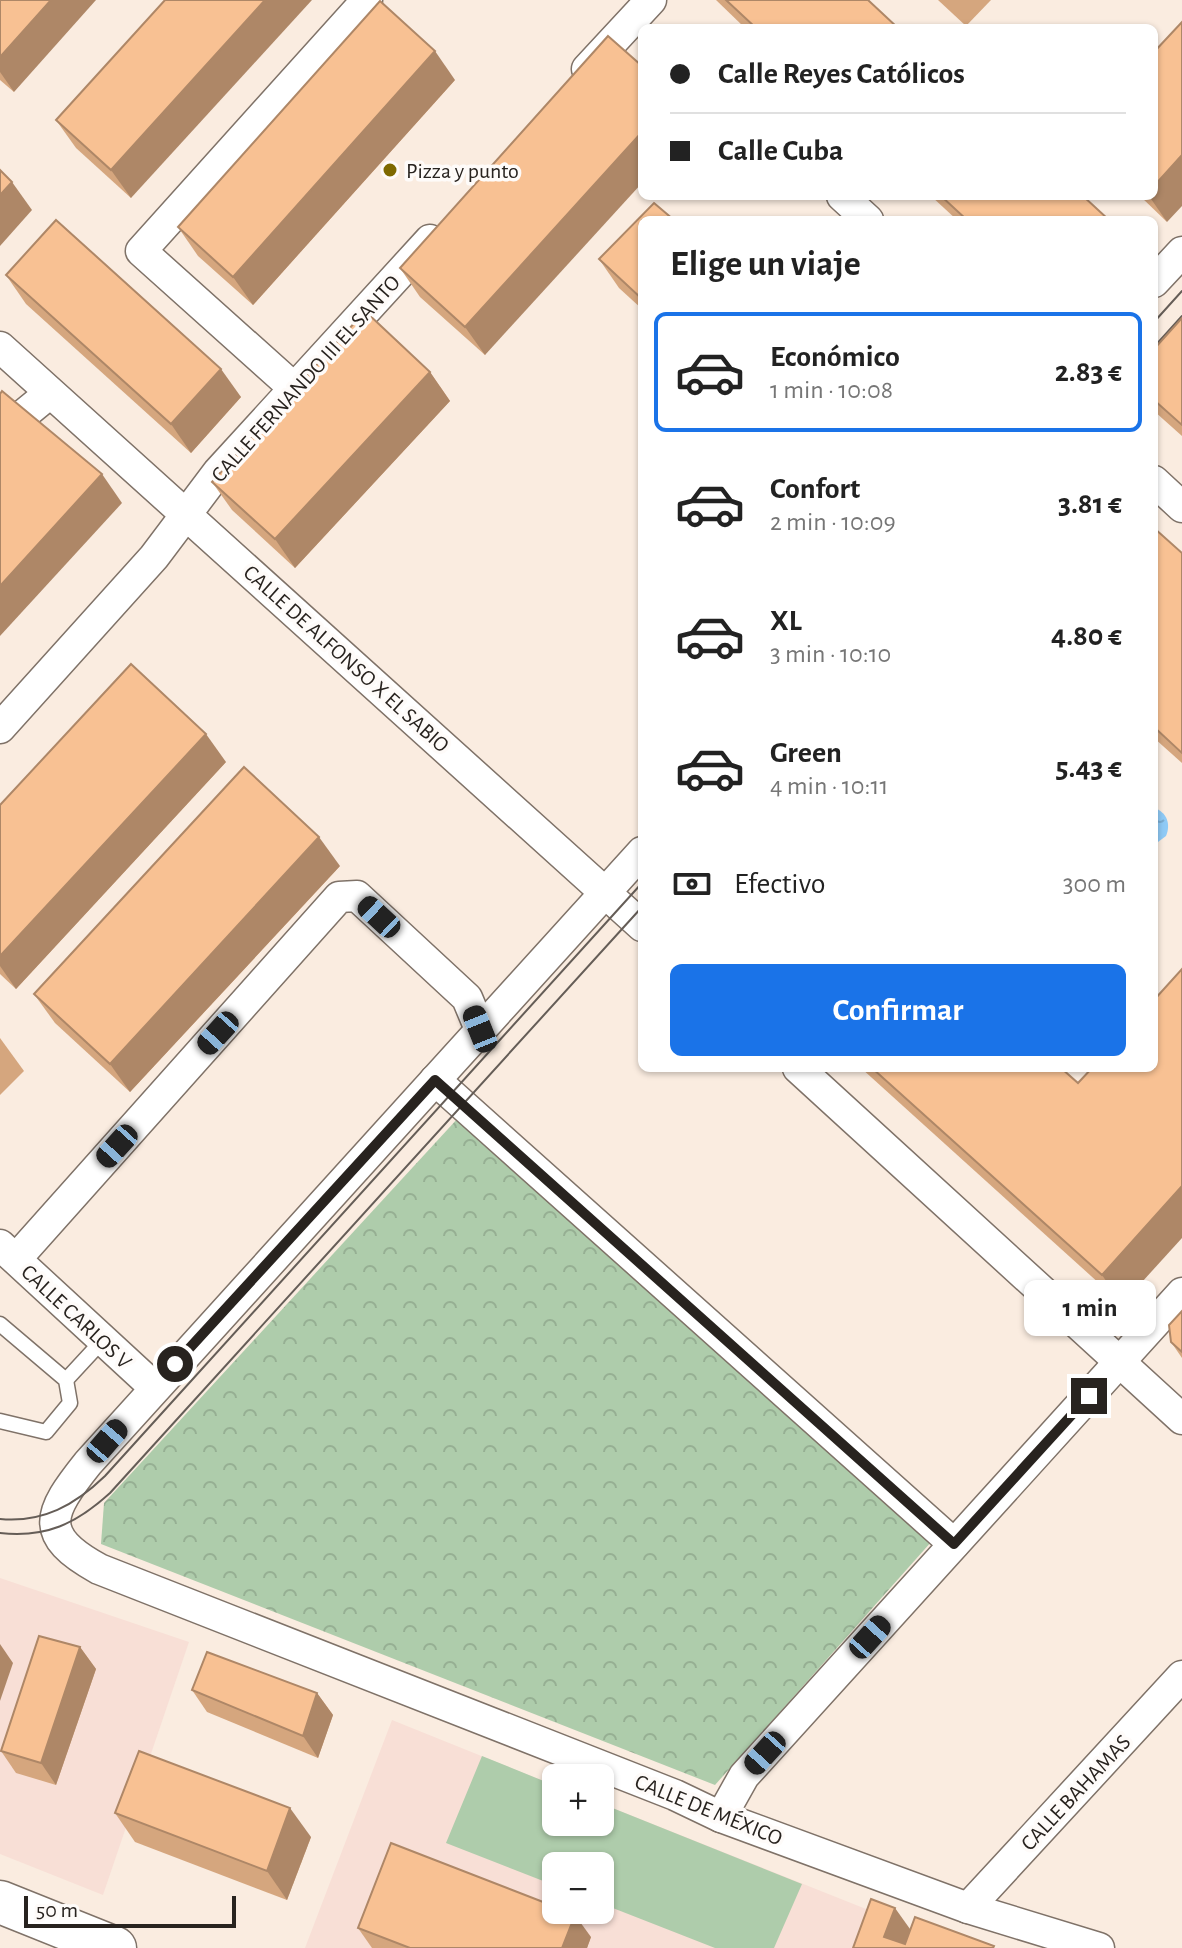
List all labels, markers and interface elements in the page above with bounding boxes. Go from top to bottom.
text: Calle Reyes Católicos [718,59,965,89]
text: Calle Cuba [718,136,843,166]
place label: Pizza y punto [406,160,519,182]
marker: Pizza y punto [381,161,399,179]
text: Elige un viaje [670,246,861,282]
street label: CALLE FERNANDO III EL SANTO [207,271,404,486]
icon: car [674,336,746,408]
text: Económico [770,342,900,372]
text: 2.83 € [1055,357,1122,387]
text: 1 min · 10:08 [770,377,893,403]
icon: car [674,468,746,540]
text: Confort [770,474,860,504]
text: 3.81 € [1058,489,1122,519]
text: 2 min · 10:09 [770,509,896,535]
street label: CALLE DE ALFONSO X EL SABIO [239,561,453,757]
icon: car [674,600,746,672]
text: XL [770,606,802,636]
text: 4.80 € [1051,621,1122,651]
text: 3 min · 10:10 [770,641,891,667]
icon: car [674,732,746,804]
text: Green [770,738,842,768]
text: 5.43 € [1056,753,1122,783]
text: 4 min · 10:11 [770,773,888,799]
icon: cash [670,862,714,906]
text: Efectivo [734,869,826,899]
text: 300 m [1063,871,1126,897]
car [353,892,405,942]
button: Confirmar [670,964,1126,1056]
car [460,1002,500,1056]
car [193,1007,243,1059]
car [92,1120,142,1172]
street label: CALLE CARLOS V [17,1260,136,1374]
callout: 1 min [1023,1280,1155,1336]
text: 1 min [1063,1295,1117,1321]
route start [157,1346,193,1382]
route end [1071,1378,1107,1414]
car [82,1415,132,1467]
car [845,1611,895,1663]
car [740,1727,790,1779]
street label: CALLE BAHAMAS [1017,1731,1135,1855]
map controls [542,1764,614,1924]
button: + [542,1764,614,1836]
street label: CALLE DE MÉXICO [632,1769,786,1850]
button: − [542,1852,614,1924]
scale bar [24,1892,236,1928]
text: 50 m [36,1899,78,1921]

